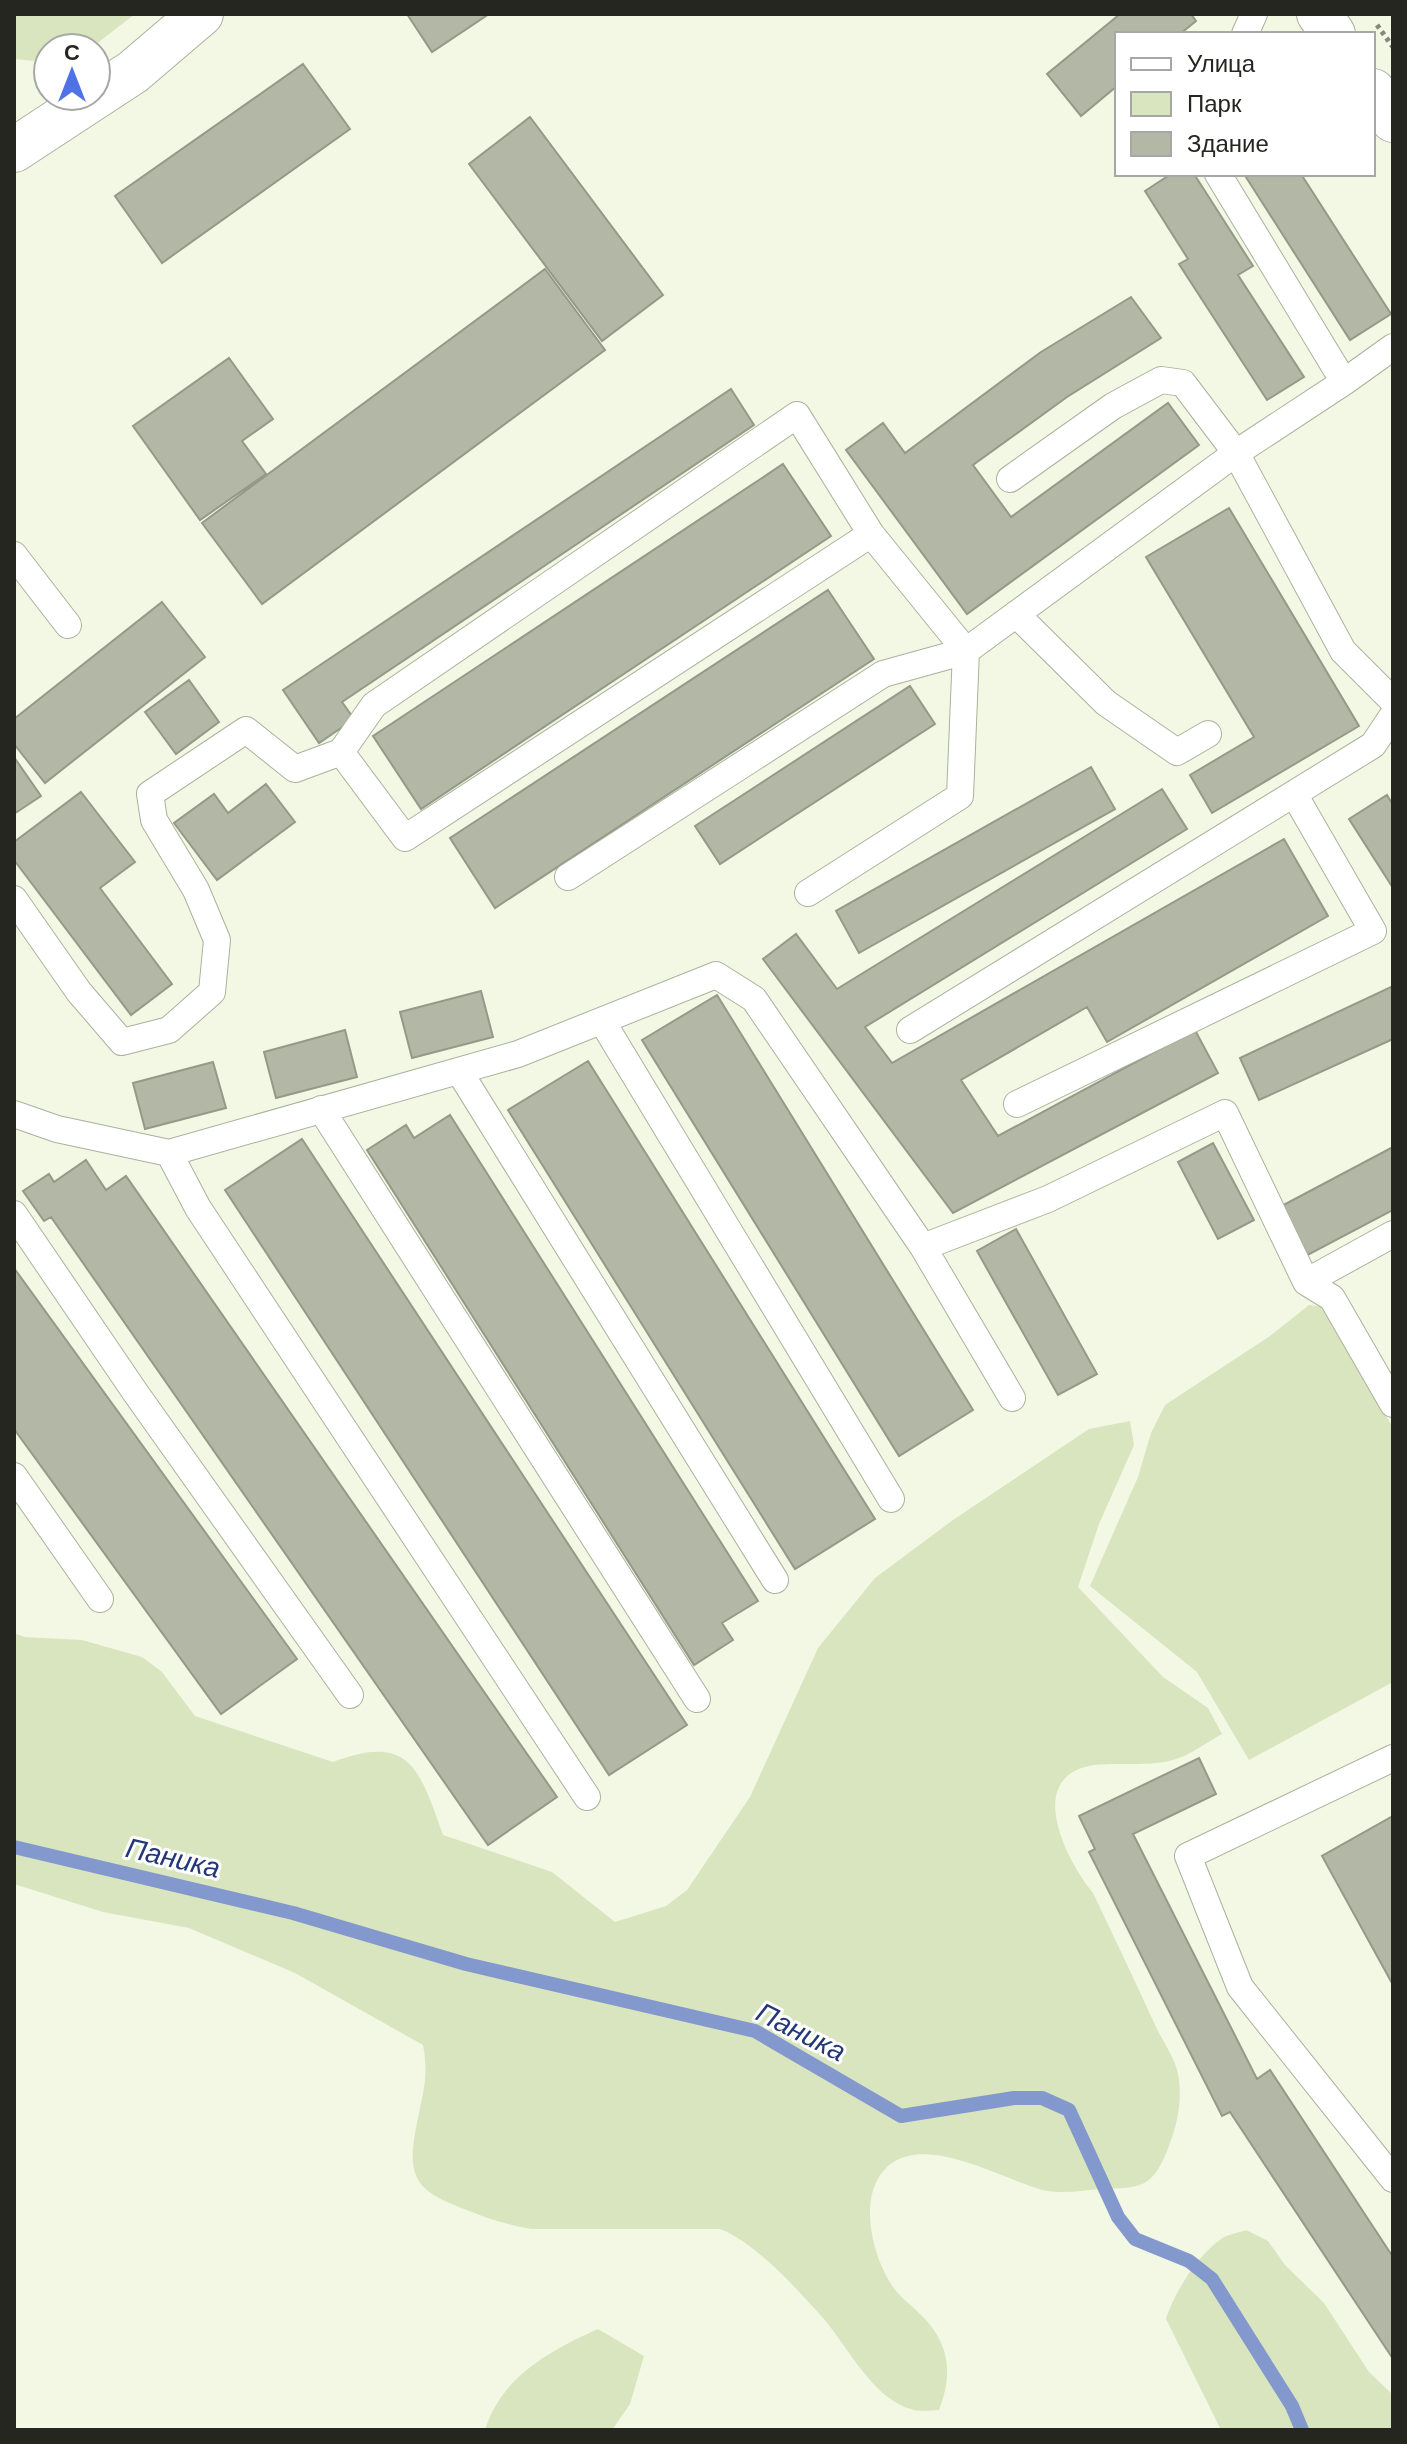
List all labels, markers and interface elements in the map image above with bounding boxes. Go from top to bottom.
north arrow [32,32,112,112]
legend [1115,32,1375,176]
text: С [64,38,80,67]
text: Улица [1187,48,1256,79]
text: Парк [1187,88,1242,119]
text: Здание [1187,128,1269,159]
water label: Паника [122,1829,224,1887]
water label: Паника [750,1994,852,2070]

